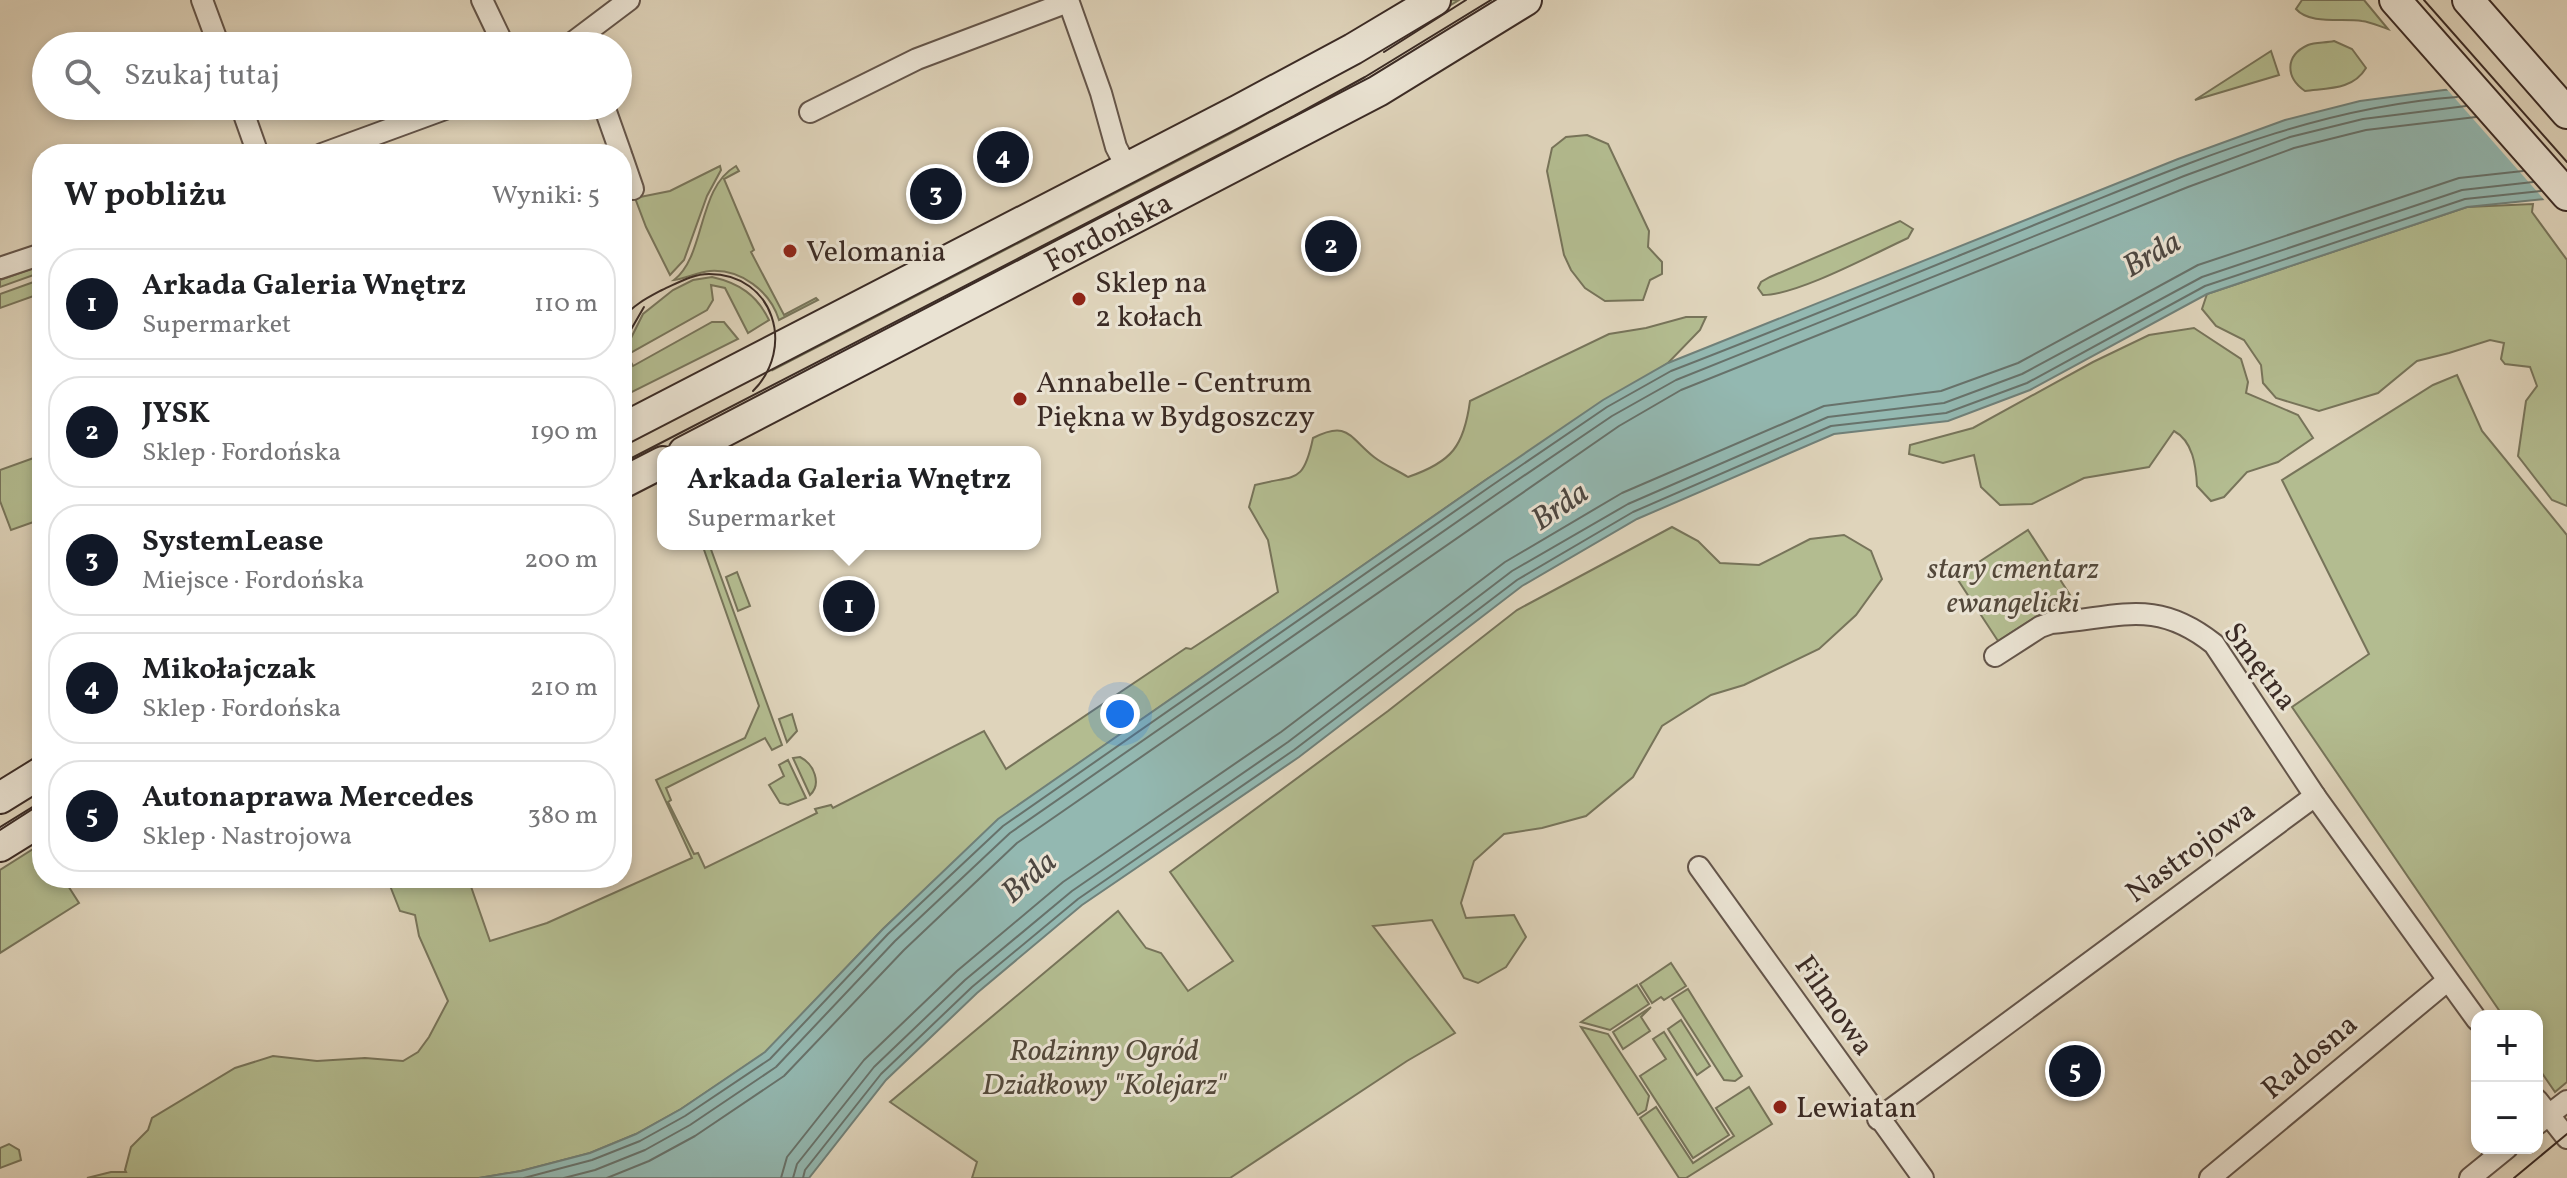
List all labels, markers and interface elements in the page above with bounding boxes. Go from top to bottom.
search box [32,32,632,120]
icon: search [60,54,104,98]
text: Szukaj tutaj [124,55,280,97]
pin: 4 [977,127,1029,187]
pin: 3 [910,164,962,224]
text: W pobliżu [64,173,227,220]
text: Wyniki: 5 [492,178,600,214]
street label: Fordońska [1038,183,1180,284]
pin: 2 [1305,216,1357,276]
water label: Brda [2115,221,2190,290]
place label: Velomania [806,232,946,274]
marker: Velomania [781,242,799,260]
place label: Sklep na 2 kołach [1095,263,1207,339]
text: Arkada Galeria Wnętrz [142,265,466,307]
text: 1 [87,286,97,322]
text: 110 m [534,286,598,322]
marker: Sklep na 2 kołach [1070,290,1088,308]
text: Supermarket [142,307,291,343]
place label: Annabelle - Centrum Piękna w Bydgoszczy [1036,363,1315,439]
marker: Annabelle - Centrum Piękna w Bydgoszczy [1011,390,1029,408]
text: JYSK [142,393,210,435]
text: 2 [85,414,99,450]
text: 190 m [530,414,598,450]
text: Sklep · Fordońska [142,435,341,471]
popup [657,446,1041,550]
text: Arkada Galeria Wnętrz [687,459,1011,501]
water label: Brda [1523,472,1598,543]
text: Supermarket [687,501,836,537]
text: SystemLease [142,521,324,563]
text: 3 [85,542,99,578]
text: 200 m [524,542,598,578]
park label: stary cmentarz ewangelicki [1927,549,2099,625]
text: Miejsce · Fordońska [142,563,365,599]
pin: 1 [823,576,875,636]
street label: Smętna [2212,614,2306,720]
text: Mikołajczak [142,649,316,691]
text: 4 [84,670,100,706]
text: 210 m [530,670,598,706]
text: Sklep · Fordońska [142,691,341,727]
your location [1100,694,1140,734]
text: Autonaprawa Mercedes [142,777,474,819]
street label: Nastrojowa [2118,791,2265,914]
text: 5 [86,798,98,834]
text: 380 m [528,798,598,834]
text: Sklep · Nastrojowa [142,819,352,855]
water label: Brda [993,842,1067,915]
street label: Filmowa [1783,947,1883,1065]
street label: Radosna [2253,1005,2367,1110]
map controls [2471,1010,2543,1154]
button: + [2471,1010,2543,1082]
park label: Rodzinny Ogród Działkowy "Kolejarz" [982,1031,1227,1107]
pin: 5 [2049,1041,2101,1101]
button: − [2471,1082,2543,1154]
place label: Lewiatan [1796,1088,1917,1130]
marker: Lewiatan [1771,1098,1789,1116]

